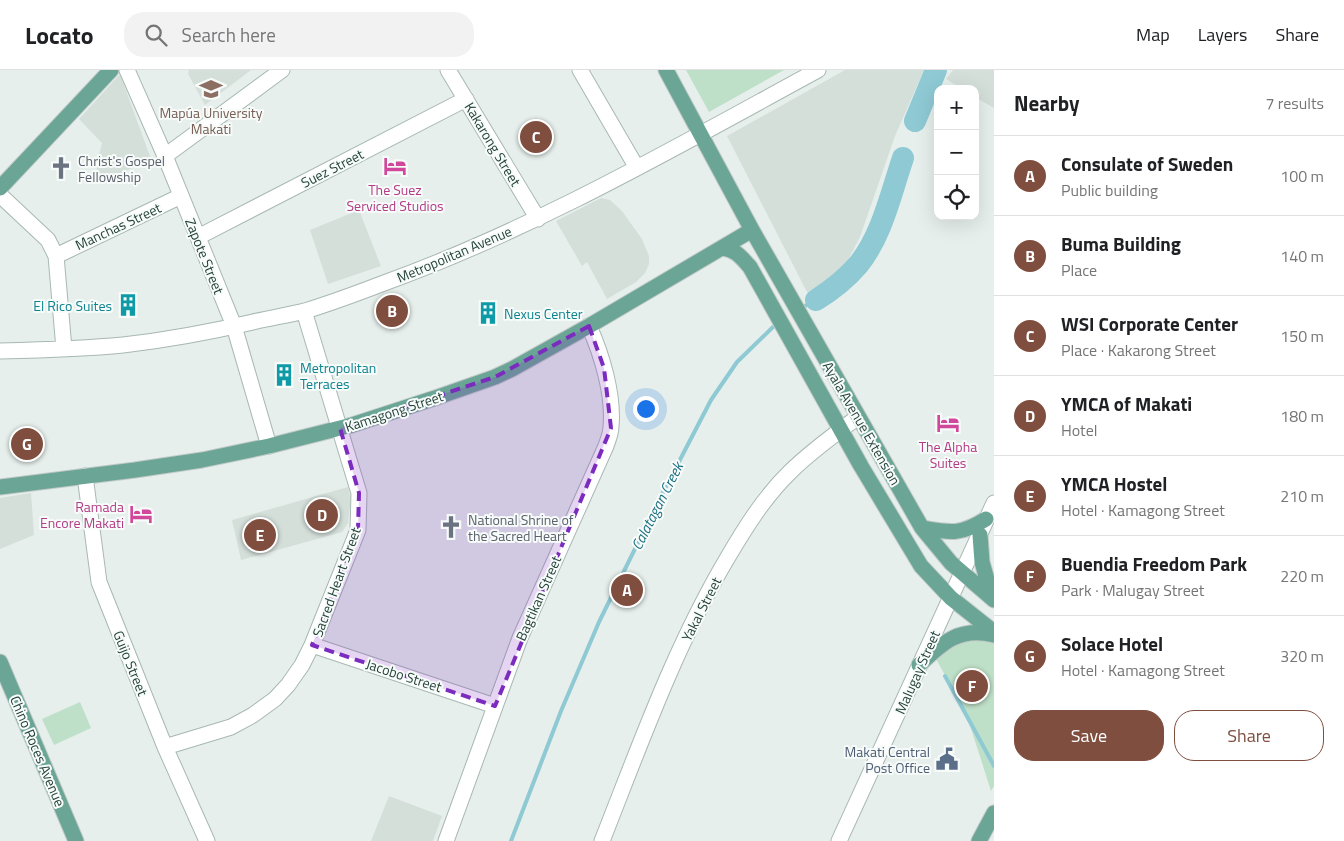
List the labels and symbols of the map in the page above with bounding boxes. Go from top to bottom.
school or university icon: Mapúa University Makati [198,76,224,102]
street label: Kakarong Street [460,98,526,190]
place label: Mapúa University Makati [159,102,263,139]
pin: C [520,118,552,156]
street label: Suez Street [297,143,367,193]
place label: Christ's Gospel Fellowship [78,150,165,187]
hotel icon: The Suez Serviced Studios [382,153,408,179]
church icon: Christ's Gospel Fellowship [48,155,74,181]
place label: The Suez Serviced Studios [346,179,444,216]
street label: Manchas Street [72,197,164,255]
street label: Zapote Street [180,215,230,297]
street label: Metropolitan Avenue [393,220,515,288]
building icon: El Rico Suites [115,292,141,318]
pin: B [376,292,408,330]
place label: El Rico Suites [33,295,112,316]
building icon: Nexus Center [475,300,501,326]
place label: Nexus Center [504,303,583,324]
place label: Metropolitan Terraces [300,357,376,394]
street label: Ayala Avenue Extension [818,357,906,489]
building icon: Metropolitan Terraces [271,362,297,388]
street label: Kamagong Street [342,385,446,437]
your location [633,396,659,422]
hotel icon: The Alpha Suites [935,410,961,436]
pin: G [11,425,43,463]
place label: The Alpha Suites [919,436,977,473]
water label: Calatagan Creek [625,456,690,554]
place label: Ramada Encore Makati [40,496,124,533]
pin: D [306,496,338,534]
hotel icon: Ramada Encore Makati [128,501,154,527]
place label: National Shrine of the Sacred Heart [468,509,574,546]
church icon: National Shrine of the Sacred Heart [438,514,464,540]
pin: E [244,516,276,554]
street label: Sacred Heart Street [306,524,366,640]
street label: Bagtikan Street [510,552,566,644]
pin: A [611,571,643,609]
street label: Yakal Street [676,573,726,645]
street label: Guijo Street [108,627,154,699]
street label: Malugay Street [889,627,945,717]
street label: Jacobo Street [363,653,445,697]
pin: F [956,667,988,705]
street label: Chino Roces Avenue [5,692,71,810]
place label: Makati Central Post Office [844,741,930,778]
public building icon: Makati Central Post Office [934,746,960,772]

